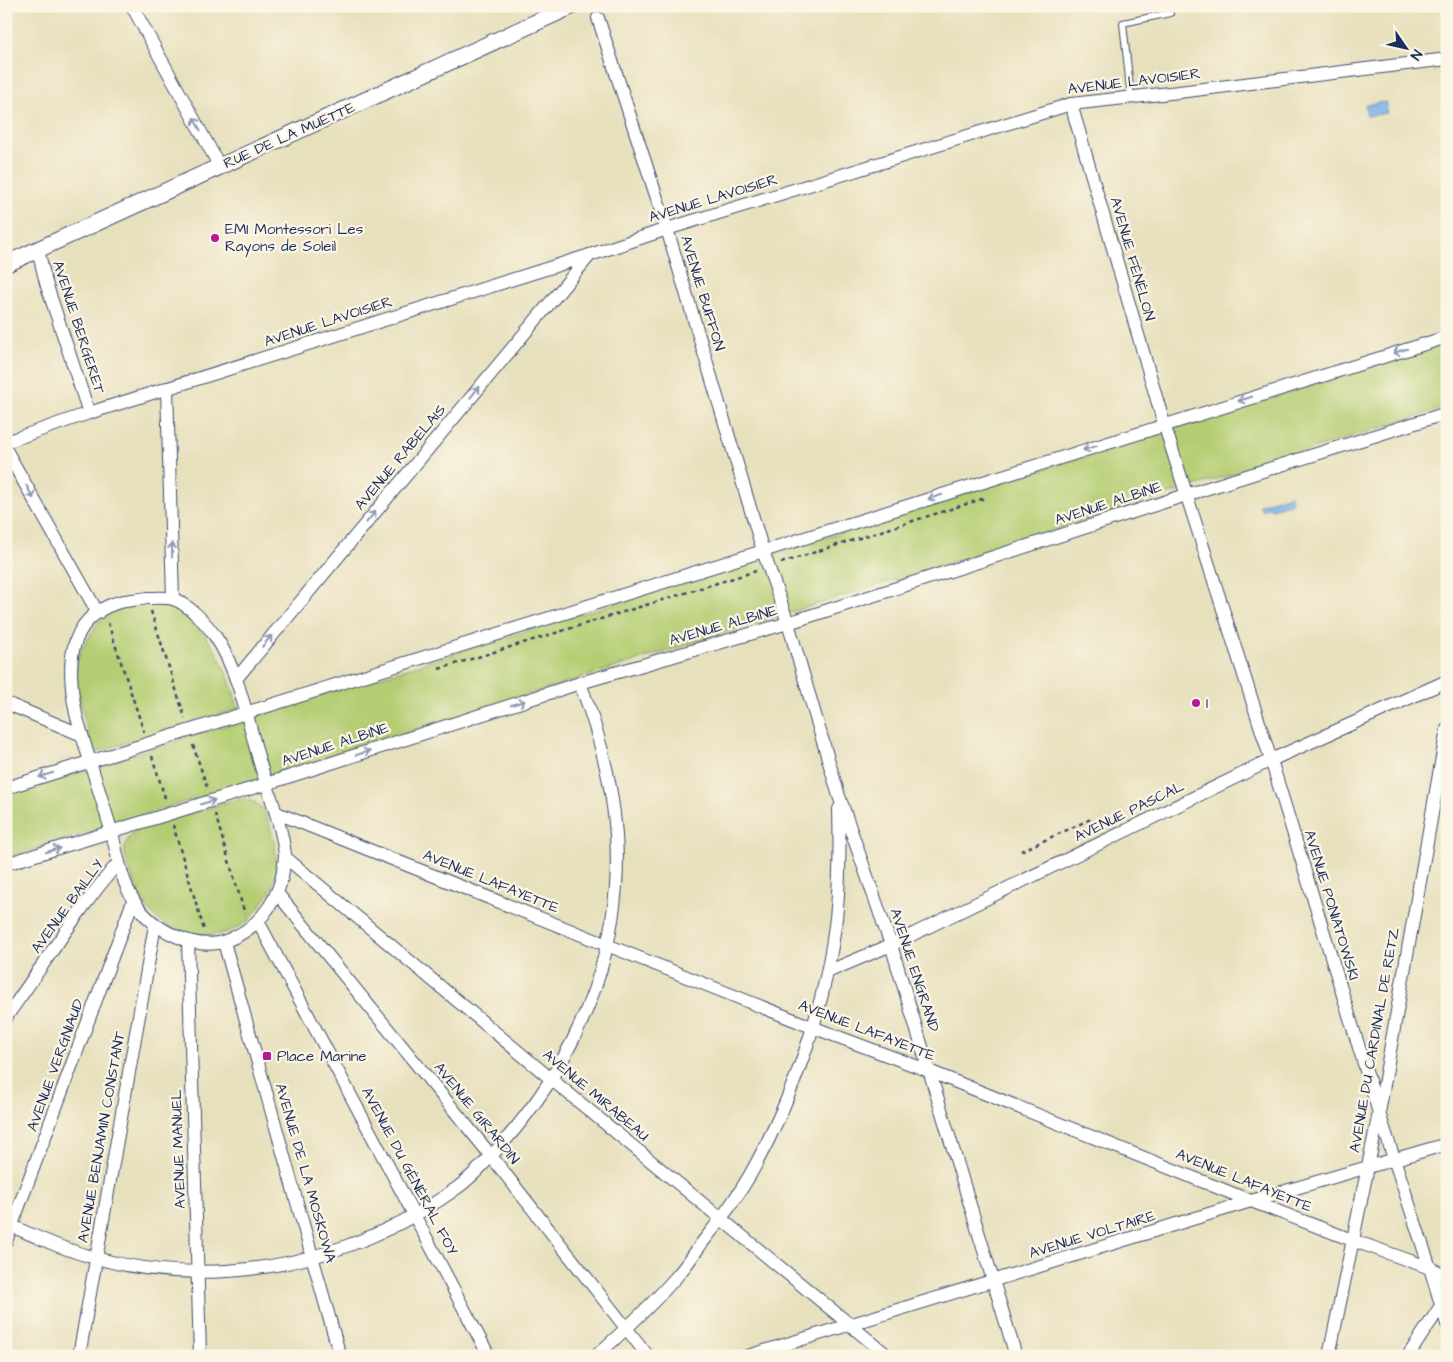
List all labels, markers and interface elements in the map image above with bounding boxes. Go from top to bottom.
north arrow [1380,22,1430,72]
text: N [1405,45,1427,64]
street label: AVENUE LAVOISIER [1066,63,1202,100]
street label: RUE DE LA MUETTE [220,97,358,174]
one-way arrow [191,117,201,132]
street label: AVENUE LAVOISIER [646,169,780,228]
street label: AVENUE FÉNÉLON [1105,195,1160,324]
place label: EMI Montessori Les Rayons de Soleil [225,219,364,258]
marker: EMI Montessori Les Rayons de Soleil [209,232,221,244]
street label: AVENUE BUFFON [675,233,730,354]
street label: AVENUE BERGERET [47,258,110,397]
street label: AVENUE LAVOISIER [261,291,395,352]
one-way arrow [1393,347,1409,356]
one-way arrow [470,386,481,399]
one-way arrow [1237,395,1253,405]
street label: AVENUE RABELAIS [350,400,451,515]
one-way arrow [1082,443,1098,453]
street label: AVENUE ALBINE [1052,476,1165,531]
one-way arrow [26,485,36,499]
one-way arrow [927,492,943,502]
one-way arrow [365,510,377,523]
one-way arrow [167,542,177,558]
street label: AVENUE ALBINE [667,600,780,651]
one-way arrow [261,635,272,648]
place label: I [1206,693,1208,714]
marker: I [1190,697,1202,709]
one-way arrow [509,698,525,707]
street label: AVENUE ALBINE [279,717,392,772]
one-way arrow [355,747,371,757]
one-way arrow [38,771,54,781]
street label: AVENUE PASCAL [1071,775,1188,847]
one-way arrow [200,796,216,806]
street label: AVENUE PONIATOWSKI [1299,827,1364,983]
one-way arrow [44,844,60,854]
street label: AVENUE LAFAYETTE [420,845,562,918]
street label: AVENUE BAILLY [26,855,109,958]
street label: AVENUE ENGRAND [885,906,944,1035]
street label: AVENUE DU CARDINAL DE RETZ [1344,926,1405,1154]
street label: AVENUE LAFAYETTE [795,995,938,1066]
street label: AVENUE VERGNIAUD [22,996,89,1134]
street label: AVENUE BENJAMIN CONSTANT [73,1029,131,1245]
street label: AVENUE MIRABEAU [538,1045,653,1146]
place label: Place Marine [277,1046,366,1067]
marker: Place Marine [261,1050,273,1062]
street label: AVENUE GIRARDIN [429,1058,524,1169]
street label: AVENUE DE LA MOSKOWA [270,1081,341,1266]
street label: AVENUE DU GÉNÉRAL FOY [356,1084,463,1259]
street label: AVENUE MANUEL [166,1088,191,1209]
street label: AVENUE LAFAYETTE [1173,1144,1315,1217]
street label: AVENUE VOLTAIRE [1026,1205,1158,1264]

